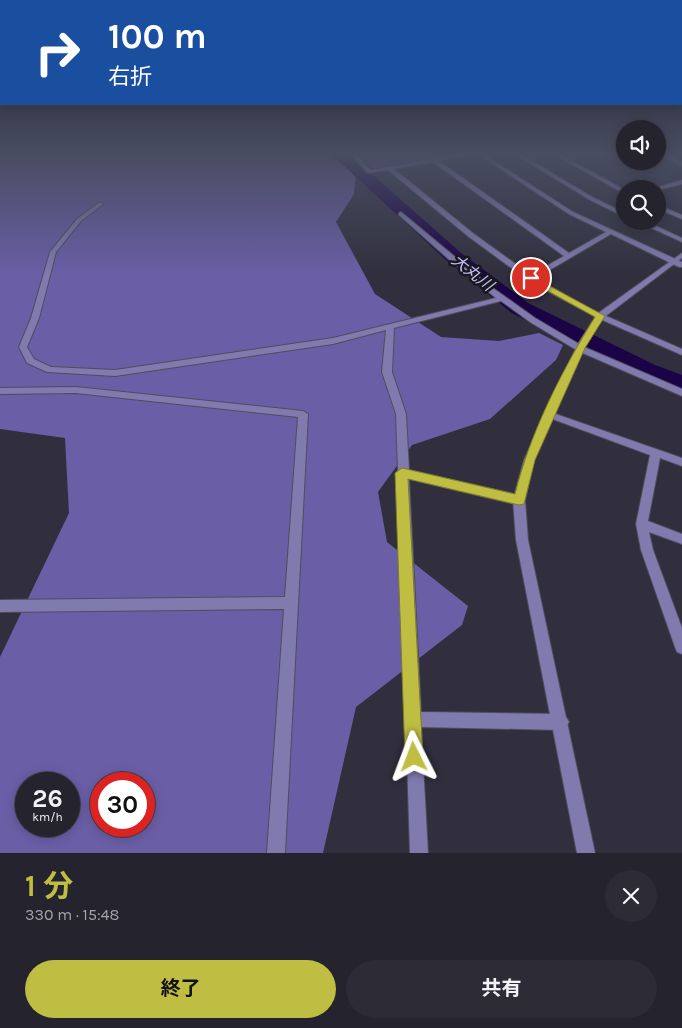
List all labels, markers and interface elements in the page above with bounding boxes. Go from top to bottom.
text: 100 m [108,16,207,57]
icon: right [25,20,90,85]
text: 右折 [108,64,152,90]
map controls [616,120,666,230]
button: sound [616,120,666,170]
button: search [616,180,666,230]
water label: 大丸川 [448,250,499,296]
pin [510,257,552,299]
icon: arrive [517,264,545,292]
position arrow [387,730,439,782]
speed limit sign: 30 [90,772,155,837]
text: 26 [32,784,63,813]
text: km/h [32,810,63,824]
text: 1 分 [25,868,73,904]
button: close [605,870,657,922]
text: 330 m · 15:48 [25,905,119,924]
button: 終了 [25,960,336,1018]
button: 共有 [346,960,657,1018]

